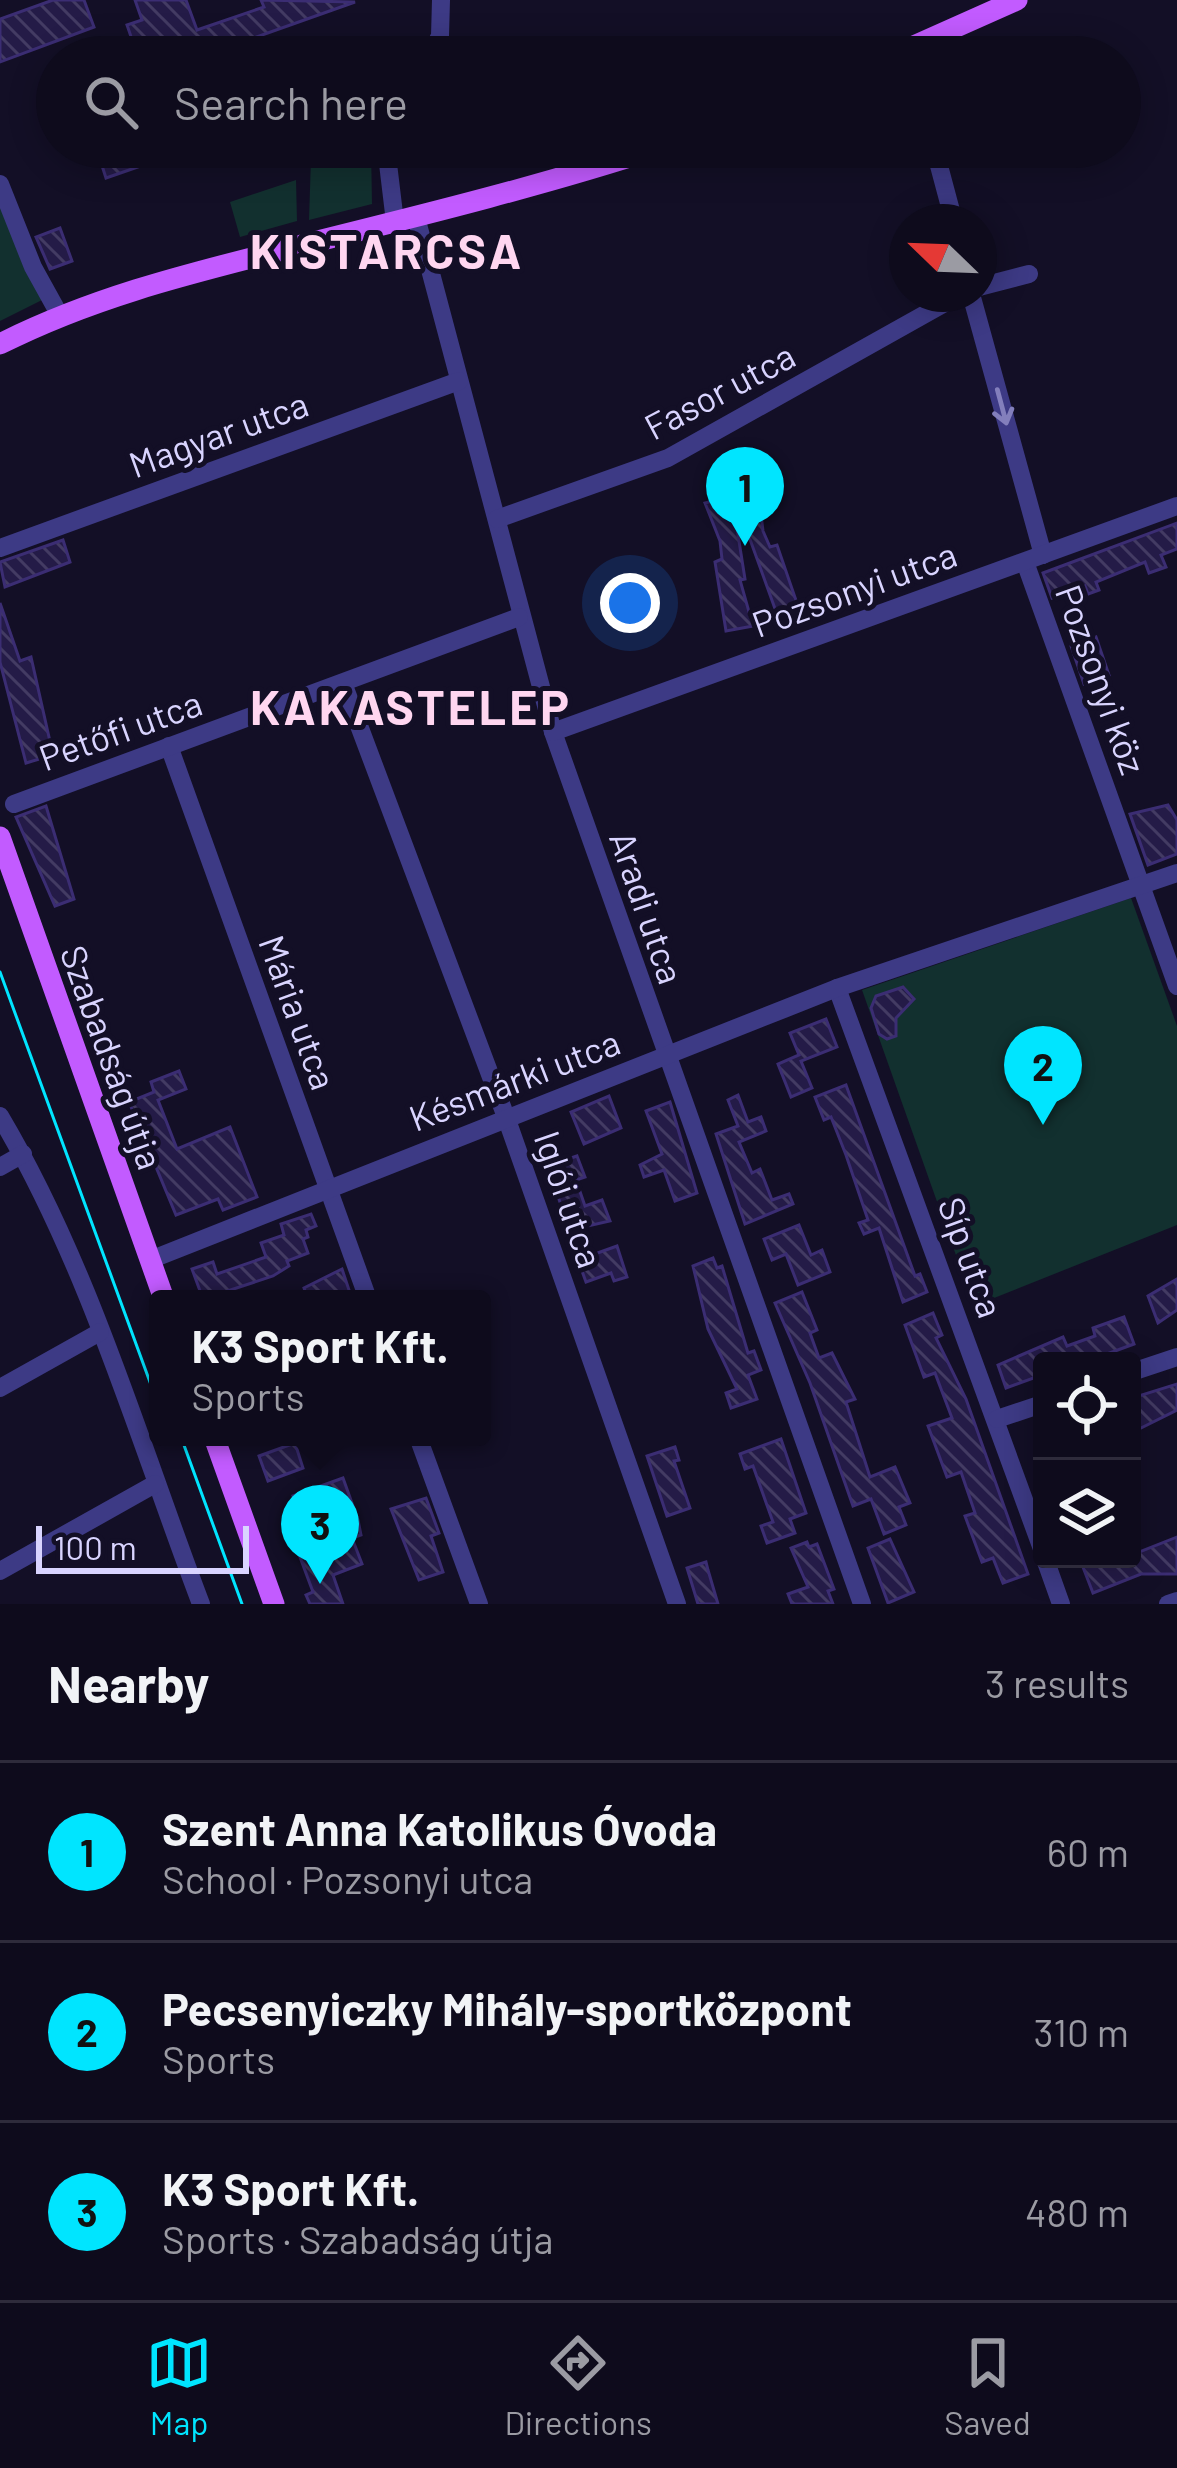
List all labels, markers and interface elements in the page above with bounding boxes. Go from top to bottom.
search box [36,36,1141,168]
icon: search [78,69,144,135]
text: Search here [174,75,408,129]
north arrow [889,204,997,312]
district label: KISTARCSA [250,221,524,279]
street label: Fasor utca [637,333,801,447]
street label: Magyar utca [123,381,313,485]
one-way arrow [992,387,1014,425]
pin: 1 [706,447,784,546]
street label: Pozsonyi utca [746,531,962,645]
your location [600,573,660,633]
street label: Pozsonyi köz [1048,579,1156,779]
district label: KAKASTELEP [250,677,572,735]
street label: Petőfi utca [33,680,207,778]
street label: Aradi utca [602,825,694,989]
street label: Mária utca [251,929,347,1095]
street label: Szabadság útja [53,939,173,1175]
street label: Késmárki utca [403,1019,625,1139]
pin: 2 [1004,1026,1082,1125]
street label: Iglói utca [527,1125,613,1273]
street label: Síp utca [930,1191,1014,1323]
popup [149,1290,491,1446]
text: K3 Sport Kft. [191,1318,449,1372]
map controls [1033,1352,1141,1568]
button: locate [1033,1352,1141,1460]
text: Sports [191,1372,304,1419]
button: layers [1033,1460,1141,1568]
pin: 3 [281,1485,359,1584]
scale bar [36,1520,249,1573]
text: 100 m [54,1527,137,1567]
text: Nearby [48,1652,209,1713]
text: 3 results [985,1659,1129,1706]
text: Szent Anna Katolikus Óvoda [162,1801,717,1855]
text: 1 [80,1828,94,1875]
text: 60 m [1047,1828,1129,1875]
text: School · Pozsonyi utca [162,1855,533,1902]
text: Pecsenyiczky Mihály-sportközpont [162,1981,852,2035]
text: 2 [76,2008,98,2055]
text: 310 m [1033,2008,1129,2055]
text: Sports [162,2035,275,2082]
text: K3 Sport Kft. [162,2161,419,2215]
text: 3 [76,2188,98,2235]
text: 480 m [1025,2188,1129,2235]
text: Sports · Szabadság útja [162,2215,553,2262]
tab: Map [146,2330,212,2442]
tab: Directions [504,2330,652,2442]
tab: Saved [944,2330,1031,2442]

